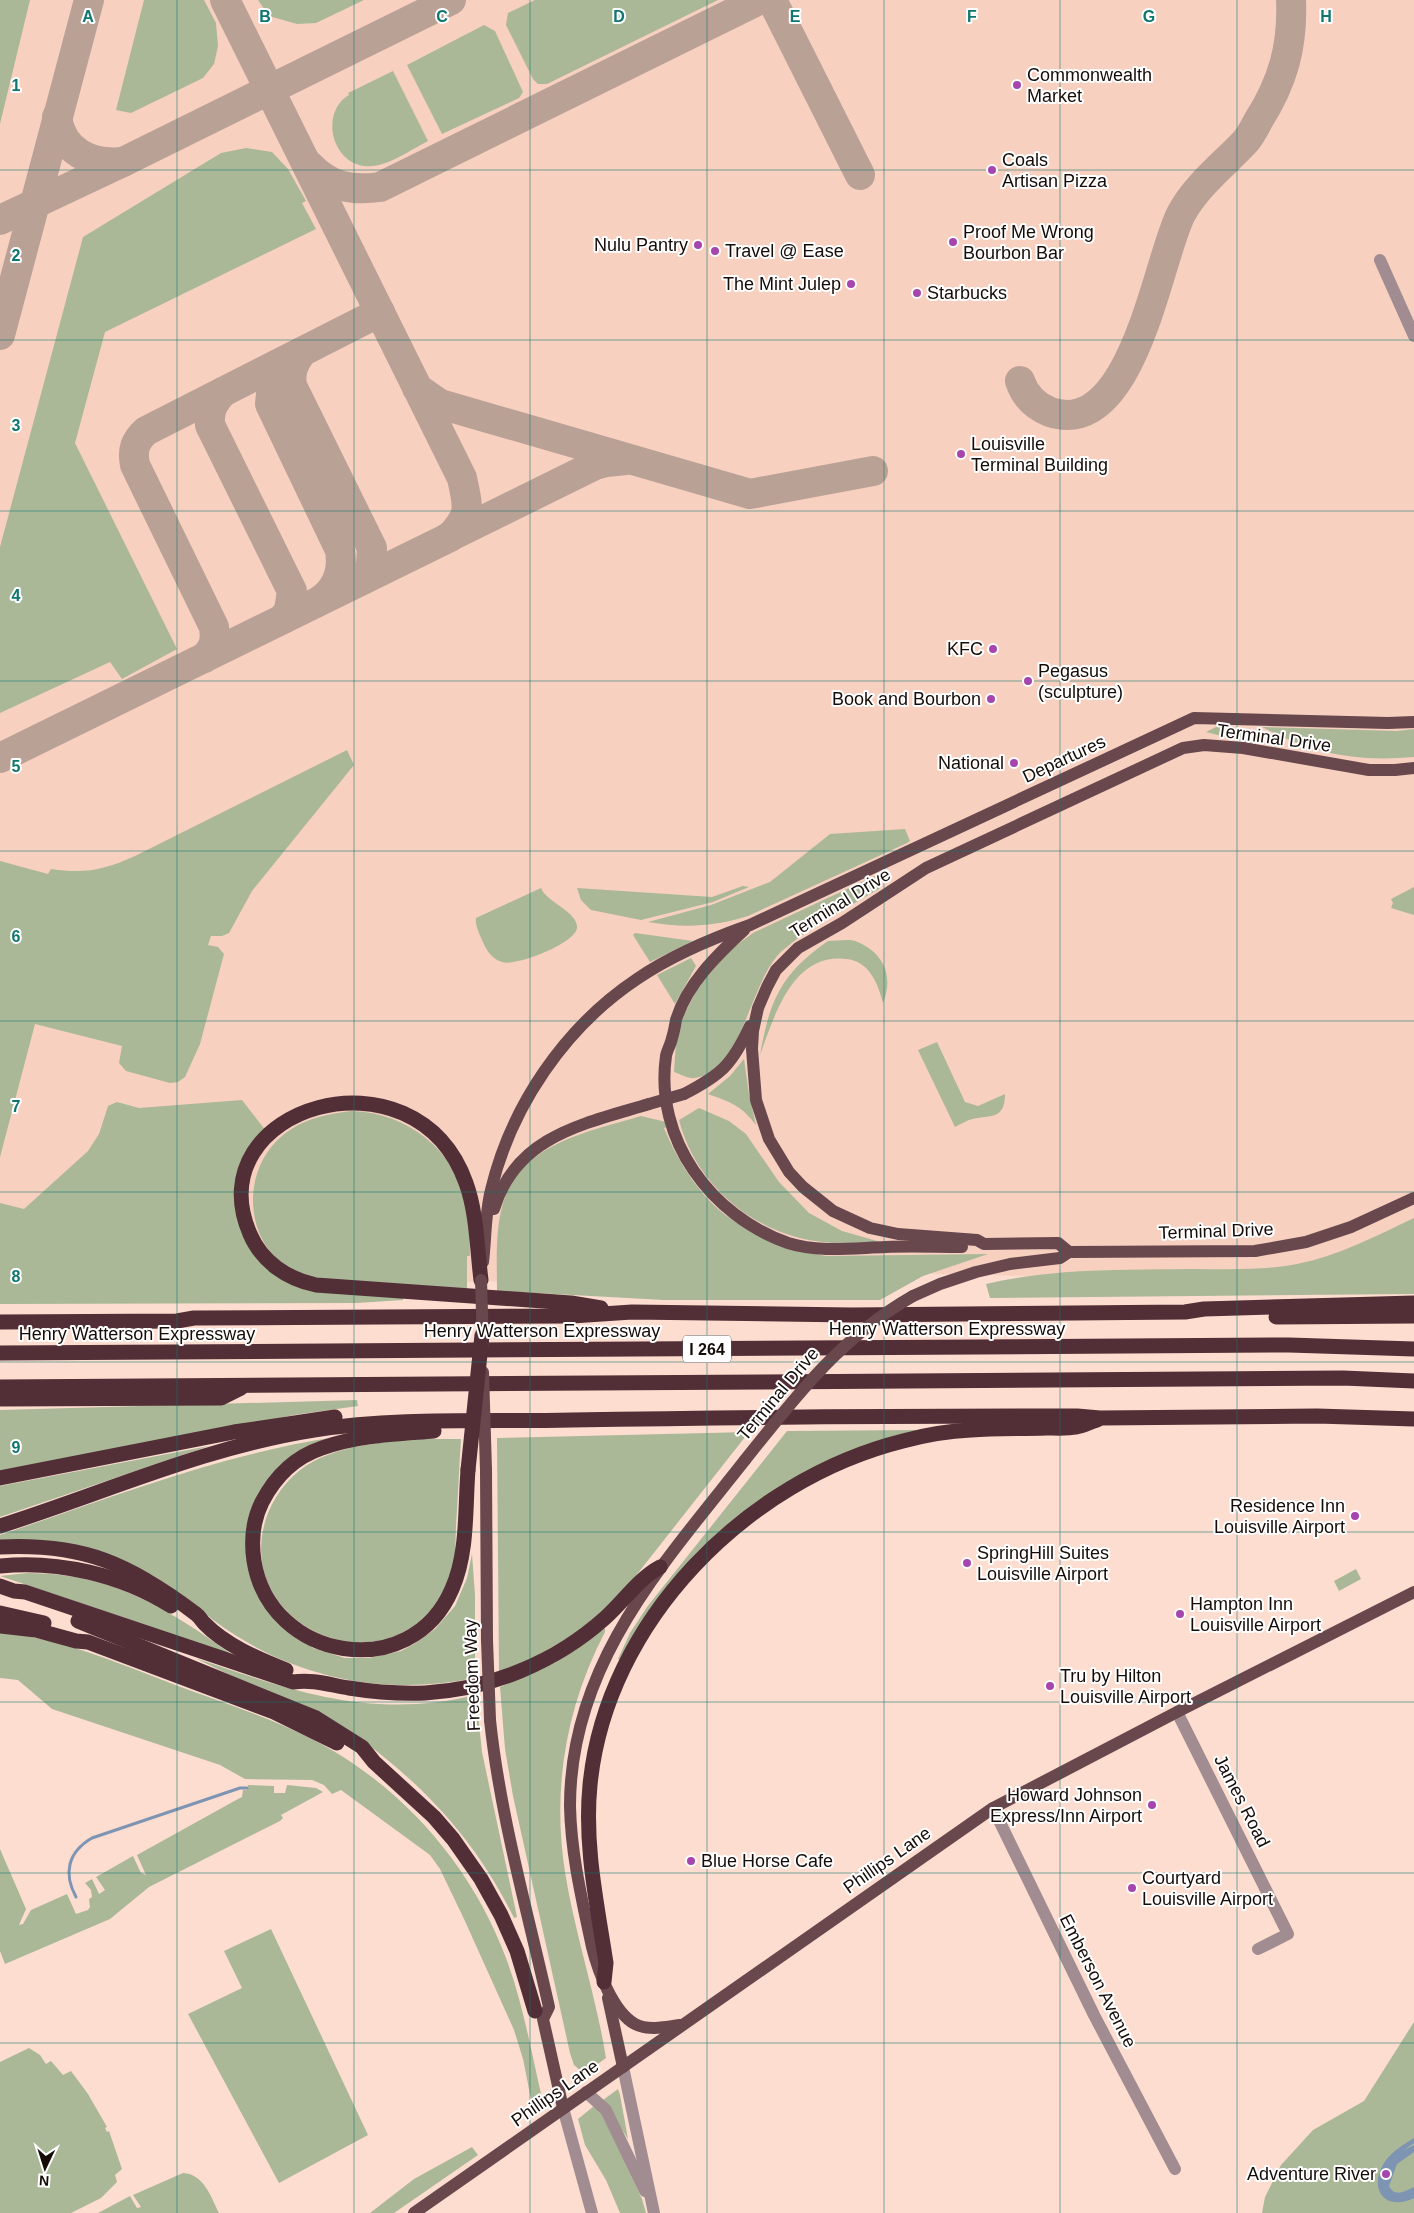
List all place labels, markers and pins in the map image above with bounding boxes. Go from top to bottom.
place label: Commonwealth Market [1027,65,1152,106]
marker: Commonwealth Market [1011,79,1023,91]
place label: Coals Artisan Pizza [1002,150,1108,191]
marker: Coals Artisan Pizza [986,164,998,176]
place label: Proof Me Wrong Bourbon Bar [963,222,1094,263]
place label: Nulu Pantry [594,235,688,255]
marker: Proof Me Wrong Bourbon Bar [947,236,959,248]
marker: Nulu Pantry [692,239,704,251]
place label: Travel @ Ease [725,241,844,261]
marker: Travel @ Ease [709,245,721,257]
place label: The Mint Julep [723,274,841,294]
marker: The Mint Julep [845,278,857,290]
place label: Starbucks [927,283,1007,303]
marker: Starbucks [911,287,923,299]
place label: Louisville Terminal Building [971,434,1108,475]
marker: Louisville Terminal Building [955,448,967,460]
place label: KFC [947,639,983,659]
marker: KFC [987,643,999,655]
place label: Pegasus (sculpture) [1038,661,1123,702]
marker: Pegasus (sculpture) [1022,675,1034,687]
place label: Book and Bourbon [832,689,981,709]
marker: Book and Bourbon [985,693,997,705]
place label: National [938,753,1004,773]
marker: National [1008,757,1020,769]
place label: Residence Inn Louisville Airport [1214,1496,1345,1537]
marker: Residence Inn Louisville Airport [1349,1510,1361,1522]
place label: SpringHill Suites Louisville Airport [977,1543,1109,1584]
marker: SpringHill Suites Louisville Airport [961,1557,973,1569]
place label: Hampton Inn Louisville Airport [1190,1594,1321,1635]
marker: Hampton Inn Louisville Airport [1174,1608,1186,1620]
place label: Tru by Hilton Louisville Airport [1060,1666,1191,1707]
marker: Tru by Hilton Louisville Airport [1044,1680,1056,1692]
place label: Howard Johnson Express/Inn Airport [990,1785,1142,1826]
marker: Howard Johnson Express/Inn Airport [1146,1799,1158,1811]
place label: Blue Horse Cafe [701,1851,833,1871]
marker: Blue Horse Cafe [685,1855,697,1867]
place label: Courtyard Louisville Airport [1142,1868,1273,1909]
marker: Courtyard Louisville Airport [1126,1882,1138,1894]
place label: Adventure River [1247,2164,1376,2184]
marker: Adventure River [1380,2168,1392,2180]

